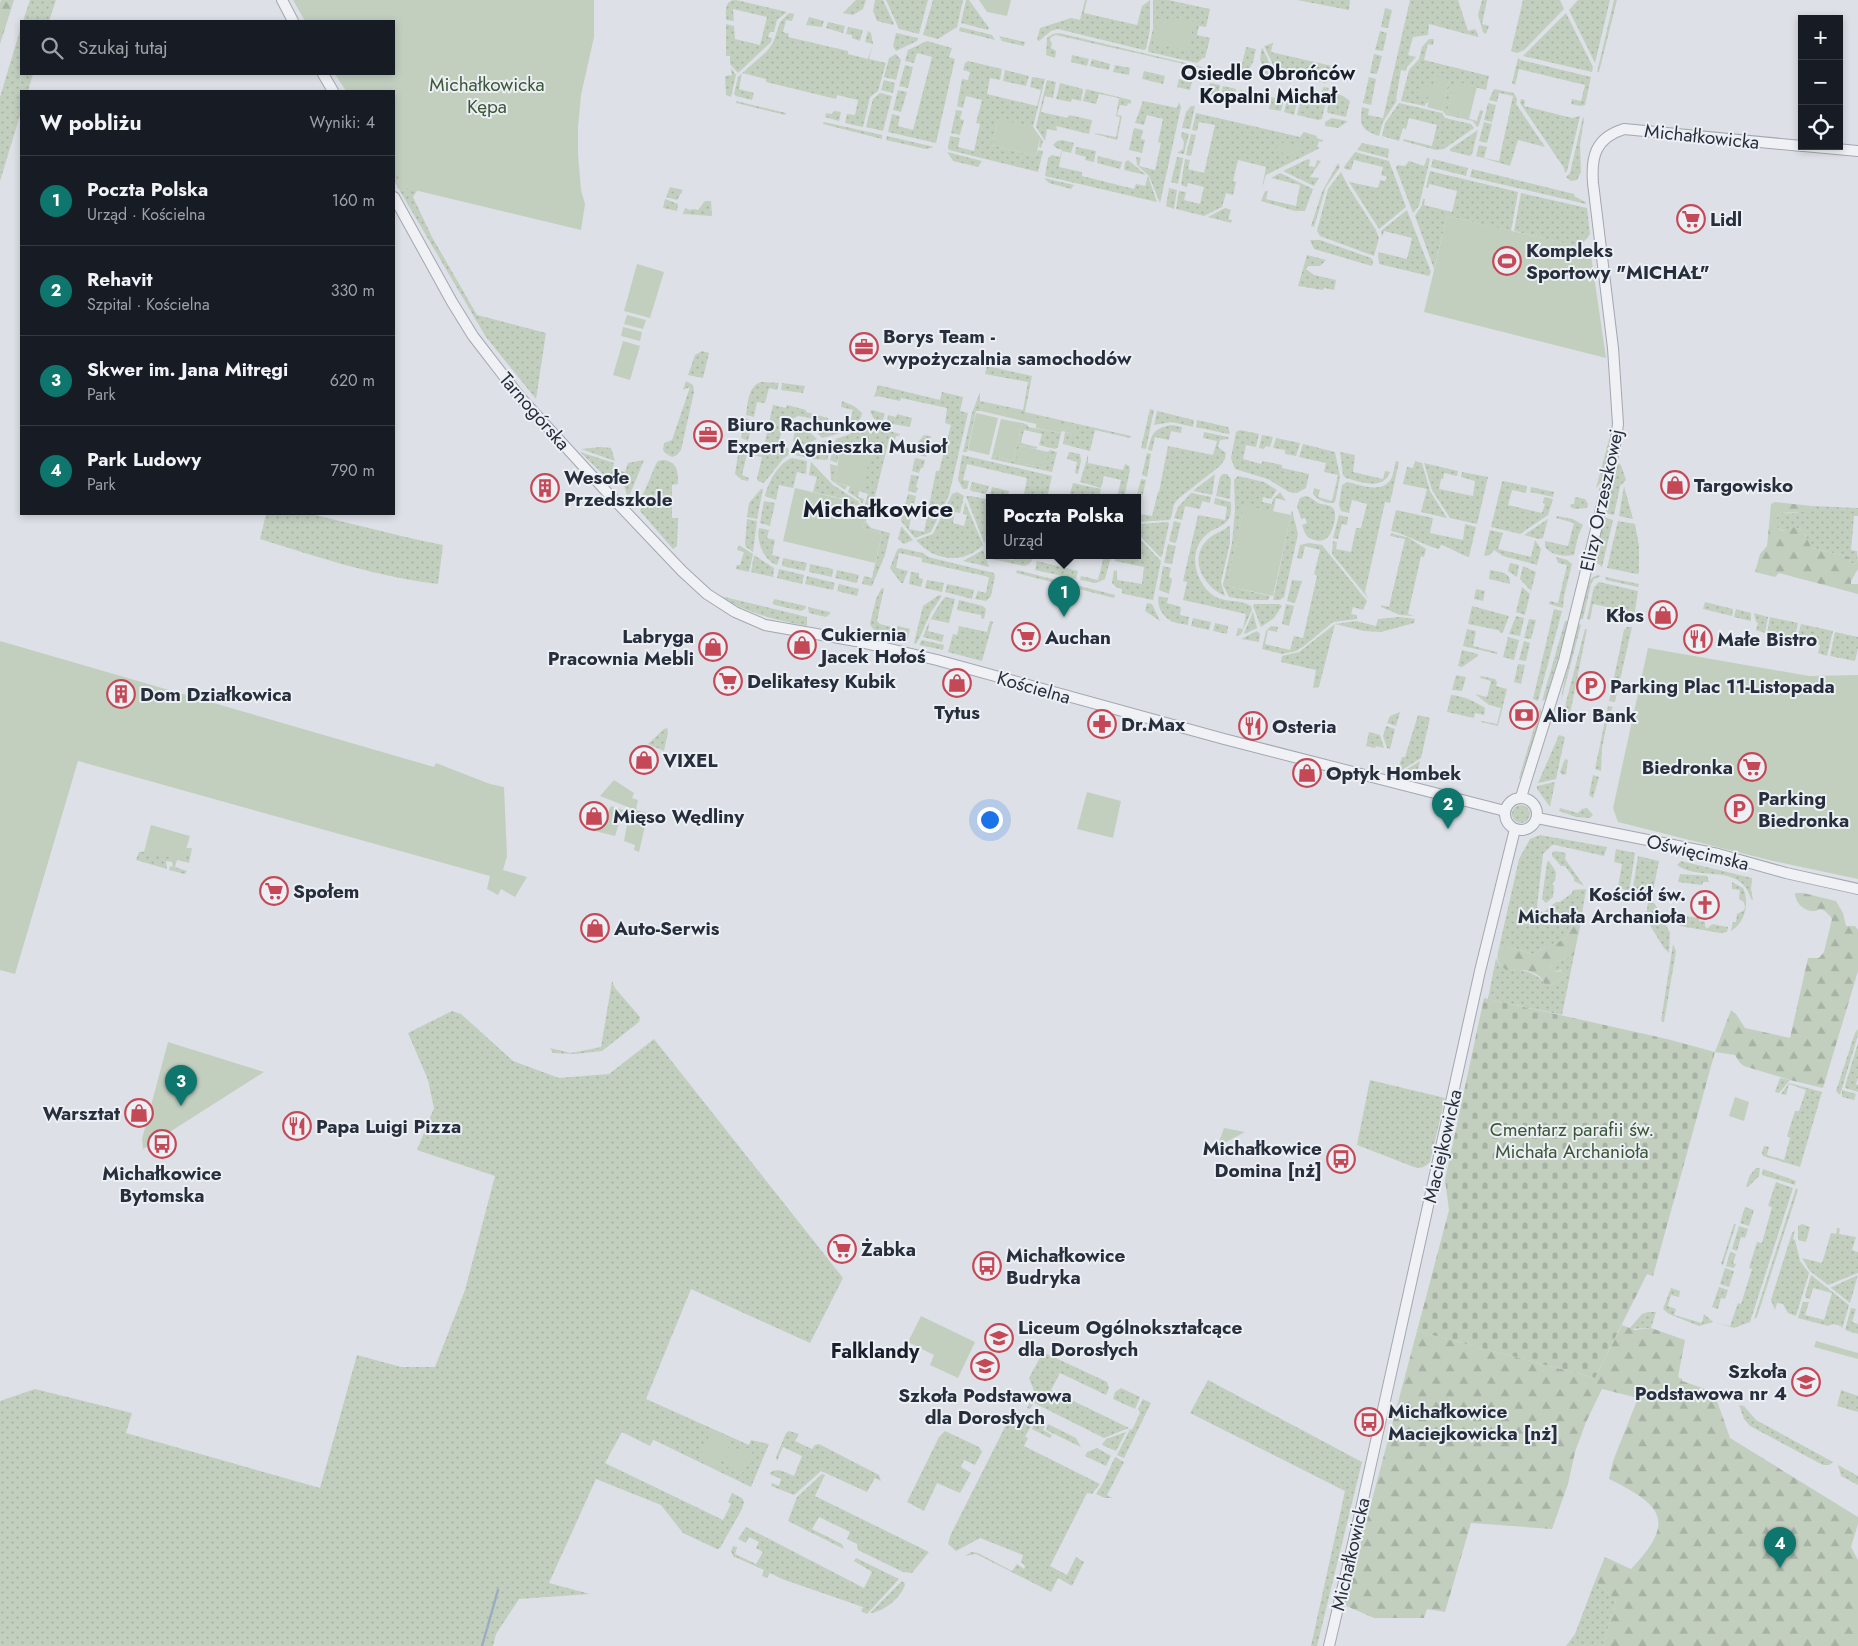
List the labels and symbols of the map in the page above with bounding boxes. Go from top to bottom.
district label: Osiedle Obrońców Kopalni Michał [1181,59,1356,111]
park label: Michałkowicka Kępa [429,71,545,120]
street label: Michałkowicka [1643,117,1761,156]
supermarket icon: Lidl [1676,204,1706,234]
place label: Lidl [1710,206,1742,233]
place label: Kompleks Sportowy "MICHAŁ" [1526,237,1710,286]
sports icon: Kompleks Sportowy "MICHAŁ" [1492,246,1522,276]
place label: Borys Team - wypożyczalnia samochodów [882,323,1132,372]
office icon: Borys Team - wypożyczalnia samochodów [849,332,879,362]
street label: Tarnogórska [493,366,576,456]
place label: Biuro Rachunkowe Expert Agnieszka Musioł [727,411,949,460]
office icon: Biuro Rachunkowe Expert Agnieszka Musioł [693,420,723,450]
street label: Elizy Orzeszkowej [1573,426,1630,574]
place label: Wesołe Przedszkole [564,464,673,513]
shop icon: Targowisko [1660,470,1690,500]
place label: Targowisko [1694,472,1793,499]
building icon: Wesołe Przedszkole [530,473,560,503]
district label: Michałkowice [803,491,953,526]
pin: 1 [1048,576,1080,617]
shop icon: Kłos [1648,600,1678,630]
place label: Kłos [1606,602,1644,629]
place label: Cukiernia Jacek Hołoś [817,621,926,670]
supermarket icon: Auchan [1011,622,1041,652]
place label: Labryga Pracownia Mebli [548,623,694,672]
place label: Auchan [1044,624,1111,651]
restaurant icon: Małe Bistro [1683,624,1713,654]
place label: Małe Bistro [1717,626,1817,653]
shop icon: Cukiernia Jacek Hołoś [787,630,817,660]
shop icon: Labryga Pracownia Mebli [698,632,728,662]
street label: Kościelna [994,664,1074,711]
supermarket icon: Delikatesy Kubik [713,666,743,696]
place label: Delikatesy Kubik [747,668,896,695]
shop icon: Tytus [942,668,972,698]
parking icon: Parking Plac 11-Listopada [1576,671,1606,701]
place label: Parking Plac 11-Listopada [1610,673,1835,700]
building icon: Dom Działkowica [106,679,136,709]
place label: Dom Działkowica [140,681,292,708]
place label: Tytus [934,699,980,726]
bank icon: Alior Bank [1509,700,1539,730]
place label: Alior Bank [1542,702,1637,729]
pharmacy icon: Dr.Max [1087,709,1117,739]
place label: Dr.Max [1121,711,1186,738]
restaurant icon: Osteria [1238,711,1268,741]
place label: Osteria [1272,713,1337,740]
shop icon: VIXEL [629,745,659,775]
place label: VIXEL [662,747,718,774]
supermarket icon: Biedronka [1737,752,1767,782]
place label: Biedronka [1642,754,1733,781]
shop icon: Optyk Hombek [1292,758,1322,788]
place label: Optyk Hombek [1326,760,1461,787]
place label: Parking Biedronka [1758,785,1849,834]
pin: 2 [1432,788,1464,829]
parking icon: Parking Biedronka [1724,794,1754,824]
shop icon: Mięso Wędliny [579,801,609,831]
place label: Mięso Wędliny [613,803,745,830]
your location [977,807,1003,833]
street label: Oświęcimska [1644,828,1752,877]
supermarket icon: Społem [259,876,289,906]
place label: Społem [293,878,359,905]
place label: Kościół św. Michała Archanioła [1518,881,1686,930]
church icon: Kościół św. Michała Archanioła [1690,890,1720,920]
shop icon: Auto-Serwis [580,913,610,943]
place label: Auto-Serwis [613,915,720,942]
pin: 3 [165,1065,197,1106]
street label: Maciejkowicka [1416,1087,1469,1206]
shop icon: Warsztat [124,1098,154,1128]
place label: Warsztat [43,1100,120,1127]
restaurant icon: Papa Luigi Pizza [282,1111,312,1141]
place label: Papa Luigi Pizza [316,1113,461,1140]
park label: Cmentarz parafii św. Michała Archanioła [1490,1116,1654,1165]
bus stop icon: Michałkowice Bytomska [147,1129,177,1159]
place label: Michałkowice Domina [nż] [1203,1135,1322,1184]
bus stop icon: Michałkowice Domina [nż] [1326,1144,1356,1174]
place label: Michałkowice Bytomska [102,1160,222,1209]
supermarket icon: Żabka [827,1234,857,1264]
place label: Żabka [861,1236,916,1263]
place label: Michałkowice Budryka [1006,1242,1125,1291]
bus stop icon: Michałkowice Budryka [972,1251,1002,1281]
place label: Liceum Ogólnokształcące dla Dorosłych [1018,1314,1242,1363]
school or university icon: Liceum Ogólnokształcące dla Dorosłych [984,1323,1014,1353]
district label: Falklandy [831,1337,920,1366]
school or university icon: Szkoła Podstawowa dla Dorosłych [970,1351,1000,1381]
place label: Szkoła Podstawowa nr 4 [1635,1358,1787,1407]
school or university icon: Szkoła Podstawowa nr 4 [1791,1367,1821,1397]
place label: Szkoła Podstawowa dla Dorosłych [898,1382,1072,1431]
place label: Michałkowice Maciejkowicka [nż] [1388,1398,1558,1447]
bus stop icon: Michałkowice Maciejkowicka [nż] [1354,1407,1384,1437]
street label: Michałkowicka [1324,1495,1377,1613]
pin: 4 [1764,1527,1796,1568]

